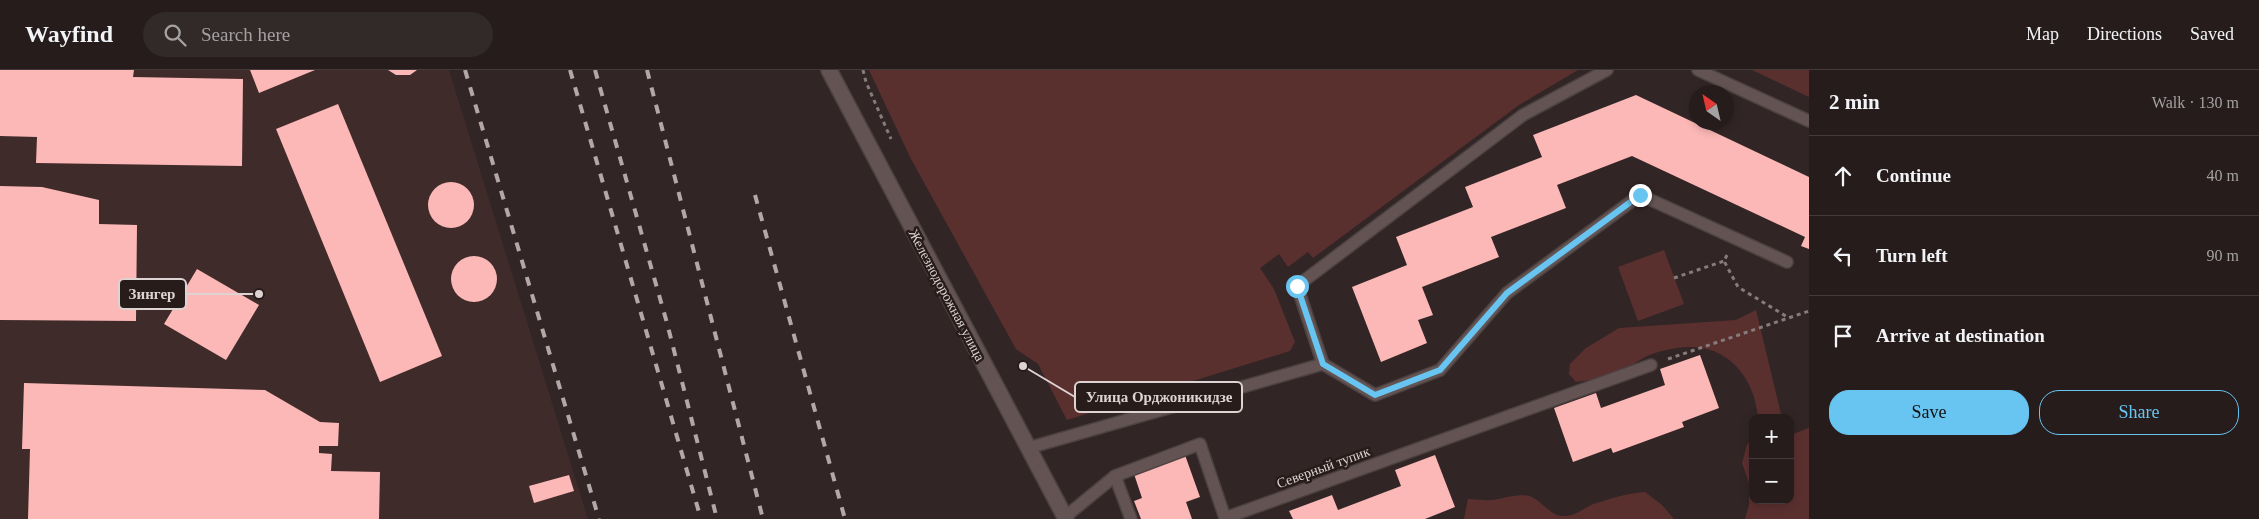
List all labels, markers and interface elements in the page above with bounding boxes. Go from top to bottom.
search box [143,12,493,57]
text: Wayfind [25,21,113,47]
icon: search [161,21,189,49]
text: Search here [201,24,290,45]
text: Map [2026,24,2059,44]
text: Directions [2087,24,2162,44]
text: Saved [2190,24,2234,44]
north arrow [1689,85,1734,130]
text: 2 min [1829,90,1880,114]
text: Walk · 130 m [2152,94,2239,111]
icon: ahead [1829,162,1857,190]
text: Continue [1876,165,1951,186]
text: 40 m [2207,167,2239,184]
route end [1629,184,1652,207]
street label: Железнодорожная улица [905,227,988,364]
icon: left [1829,242,1857,270]
text: Turn left [1876,245,1948,266]
text: 90 m [2207,247,2239,264]
route start [1286,275,1309,298]
callout: Зингер [119,279,186,309]
text: Зингер [129,286,175,302]
icon: arrive [1829,322,1857,350]
text: Arrive at destination [1876,325,2045,346]
callout: Улица Орджоникидзе [1075,382,1242,412]
text: Улица Орджоникидзе [1086,389,1233,405]
button: Save [1829,390,2029,435]
button: Share [2039,390,2239,435]
map controls [1749,414,1794,504]
button: + [1749,414,1794,459]
street label: Северный тупик [1275,444,1372,491]
button: − [1749,459,1794,504]

